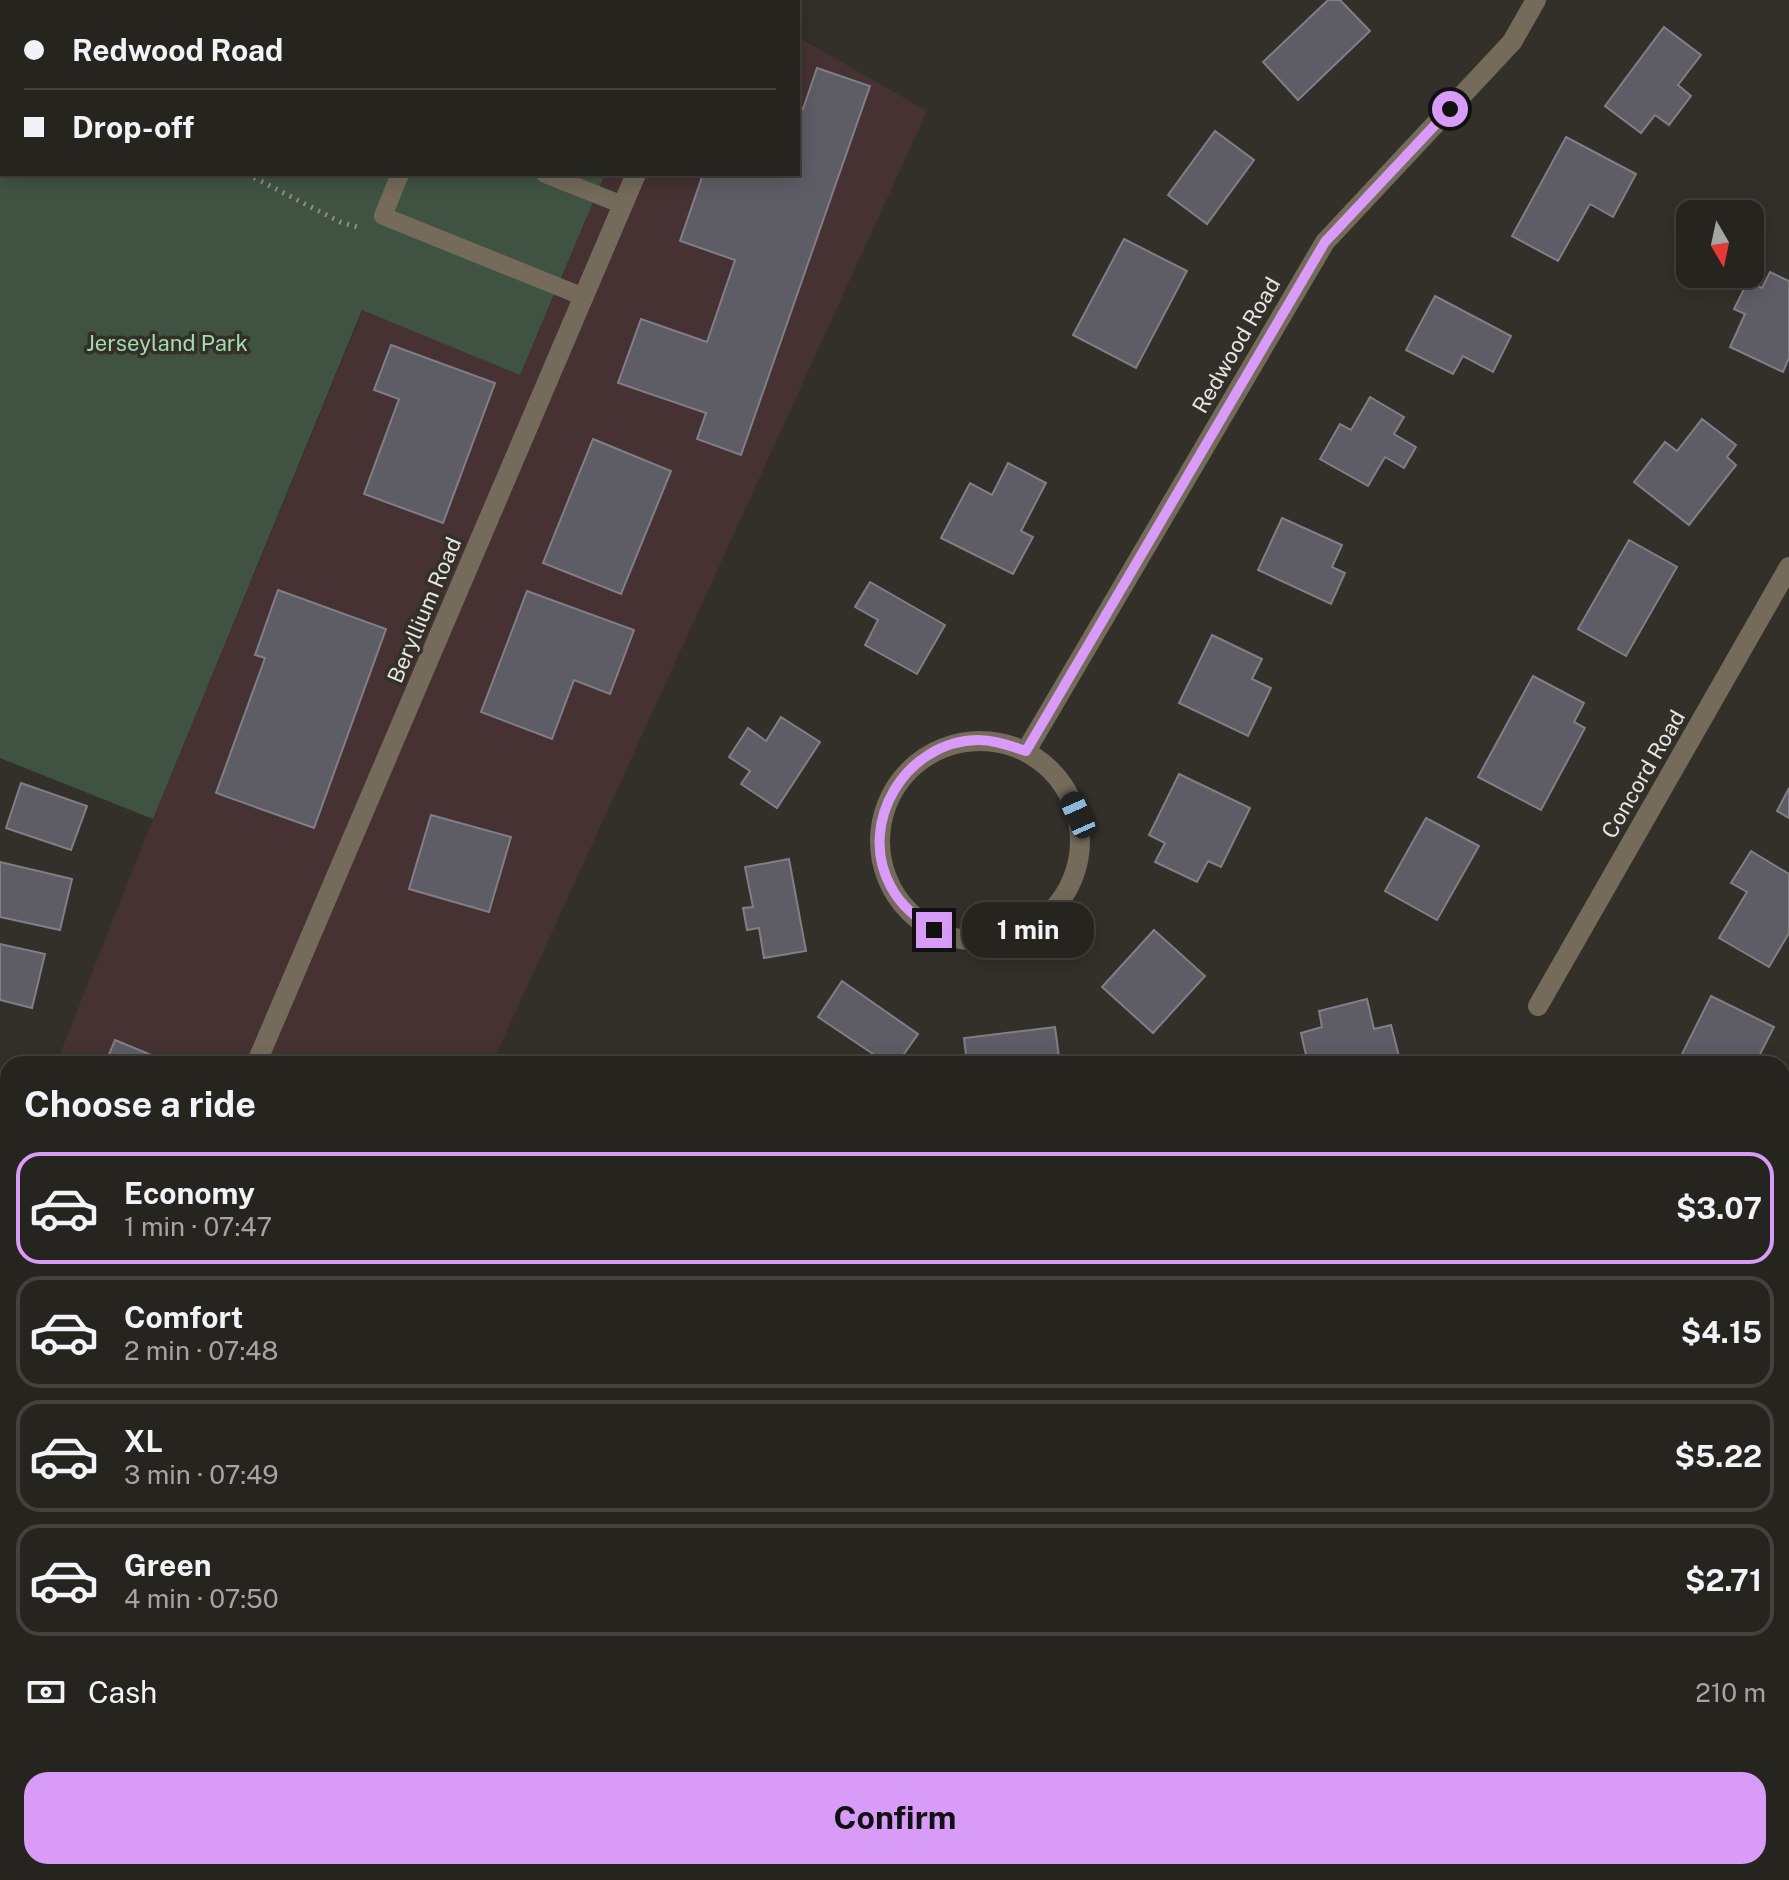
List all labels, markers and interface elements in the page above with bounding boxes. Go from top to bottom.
text: Redwood Road [72,32,283,68]
route start [1432,91,1468,127]
text: Drop-off [72,109,194,145]
north arrow [1676,200,1764,288]
map controls [1676,200,1764,288]
street label: Redwood Road [1187,272,1285,418]
park label: Jerseyland Park [86,330,248,356]
street label: Beryllium Road [382,533,466,687]
street label: Concord Road [1596,705,1690,843]
car [1057,788,1099,842]
callout: 1 min [962,902,1094,958]
route end [916,912,952,948]
text: 1 min [997,914,1059,945]
text: Choose a ride [24,1083,256,1125]
icon: car [28,1172,100,1244]
text: Economy [124,1175,255,1211]
text: $3.07 [1676,1190,1762,1226]
text: 1 min · 07:47 [124,1211,272,1242]
icon: car [28,1296,100,1368]
text: Comfort [124,1299,243,1335]
text: $4.15 [1681,1314,1762,1350]
text: 2 min · 07:48 [124,1335,278,1366]
icon: car [28,1420,100,1492]
text: XL [124,1423,163,1459]
text: $5.22 [1675,1438,1762,1474]
text: 3 min · 07:49 [124,1459,279,1490]
icon: car [28,1544,100,1616]
text: Green [124,1547,211,1583]
text: $2.71 [1685,1562,1762,1598]
text: 4 min · 07:50 [124,1583,279,1614]
icon: cash [24,1670,68,1714]
text: Cash [88,1674,157,1710]
text: 210 m [1695,1677,1766,1708]
button: Confirm [24,1772,1766,1864]

